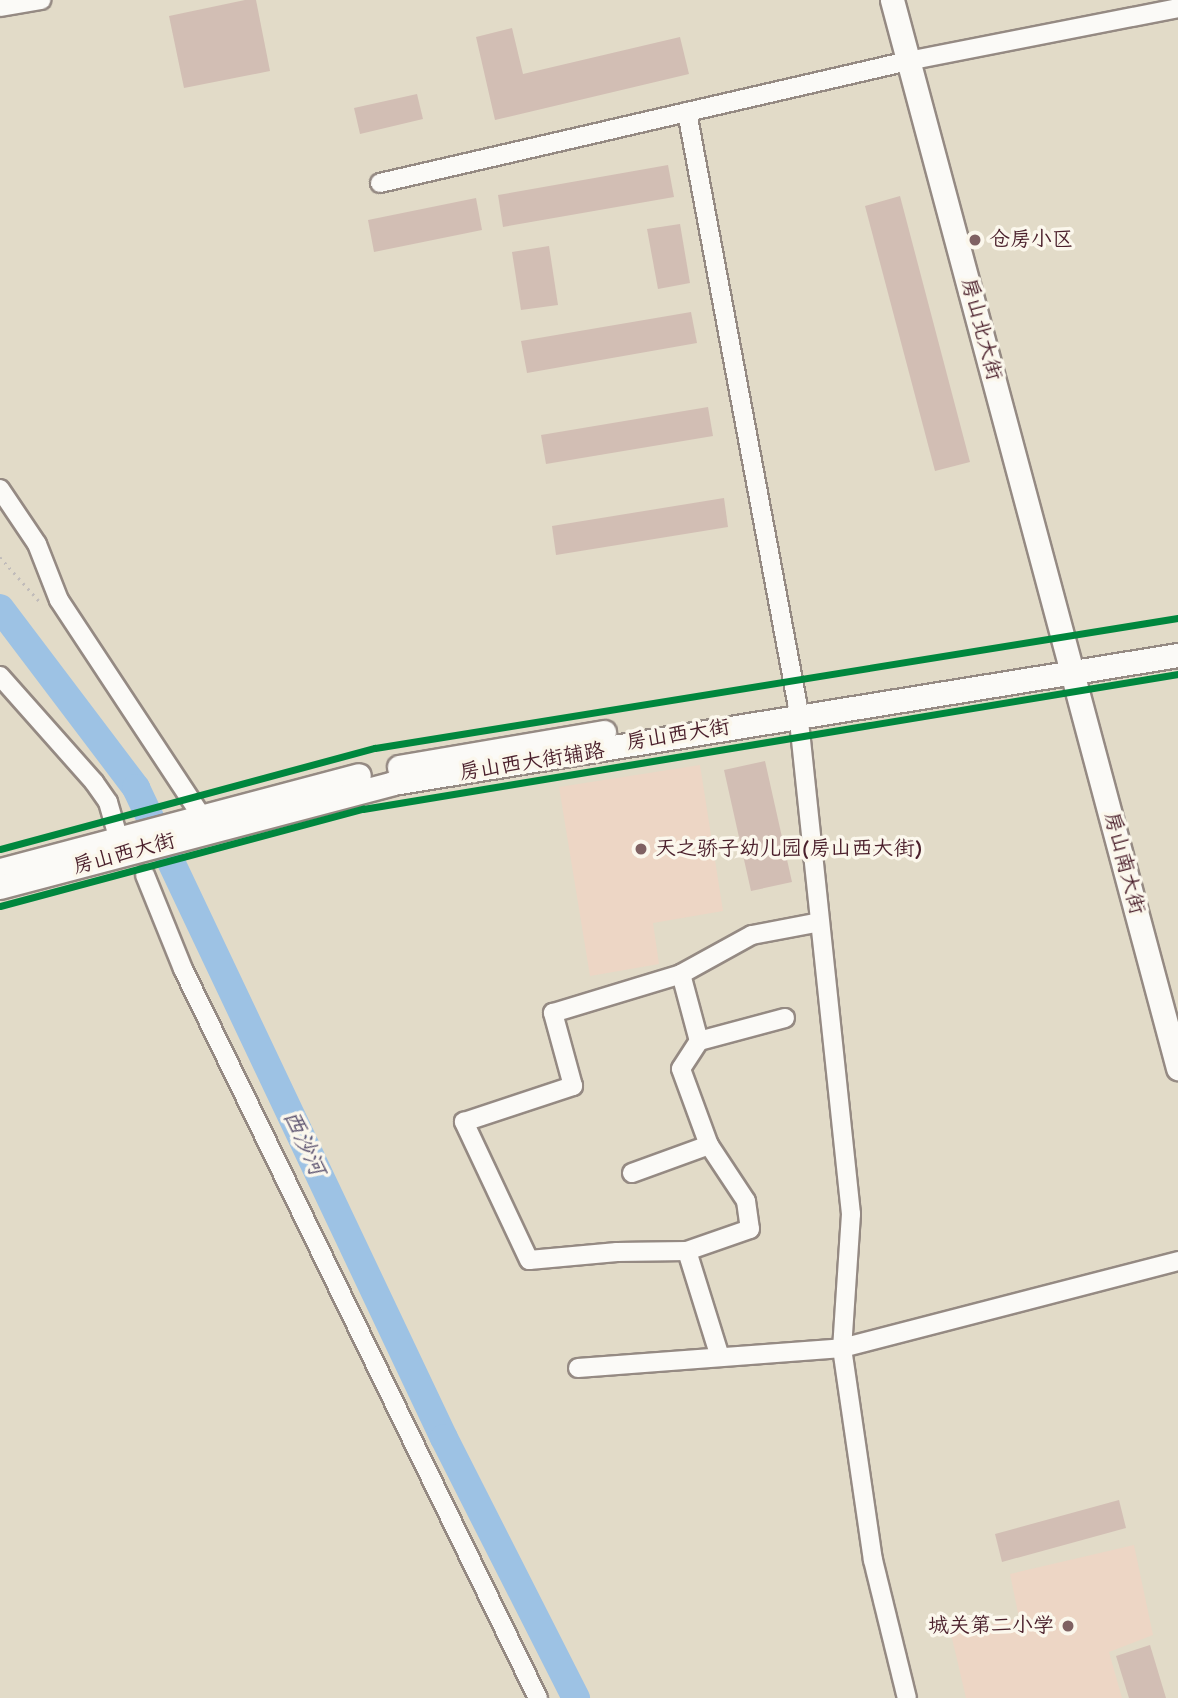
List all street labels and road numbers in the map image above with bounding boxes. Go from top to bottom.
street label: 房山北大街 [955,275,1007,383]
street label: 房山西大街 [624,714,732,756]
street label: 房山西大街辅路 [457,738,607,786]
street label: 房山南大街 [1098,809,1150,917]
street label: 房山西大街 [70,828,178,880]

